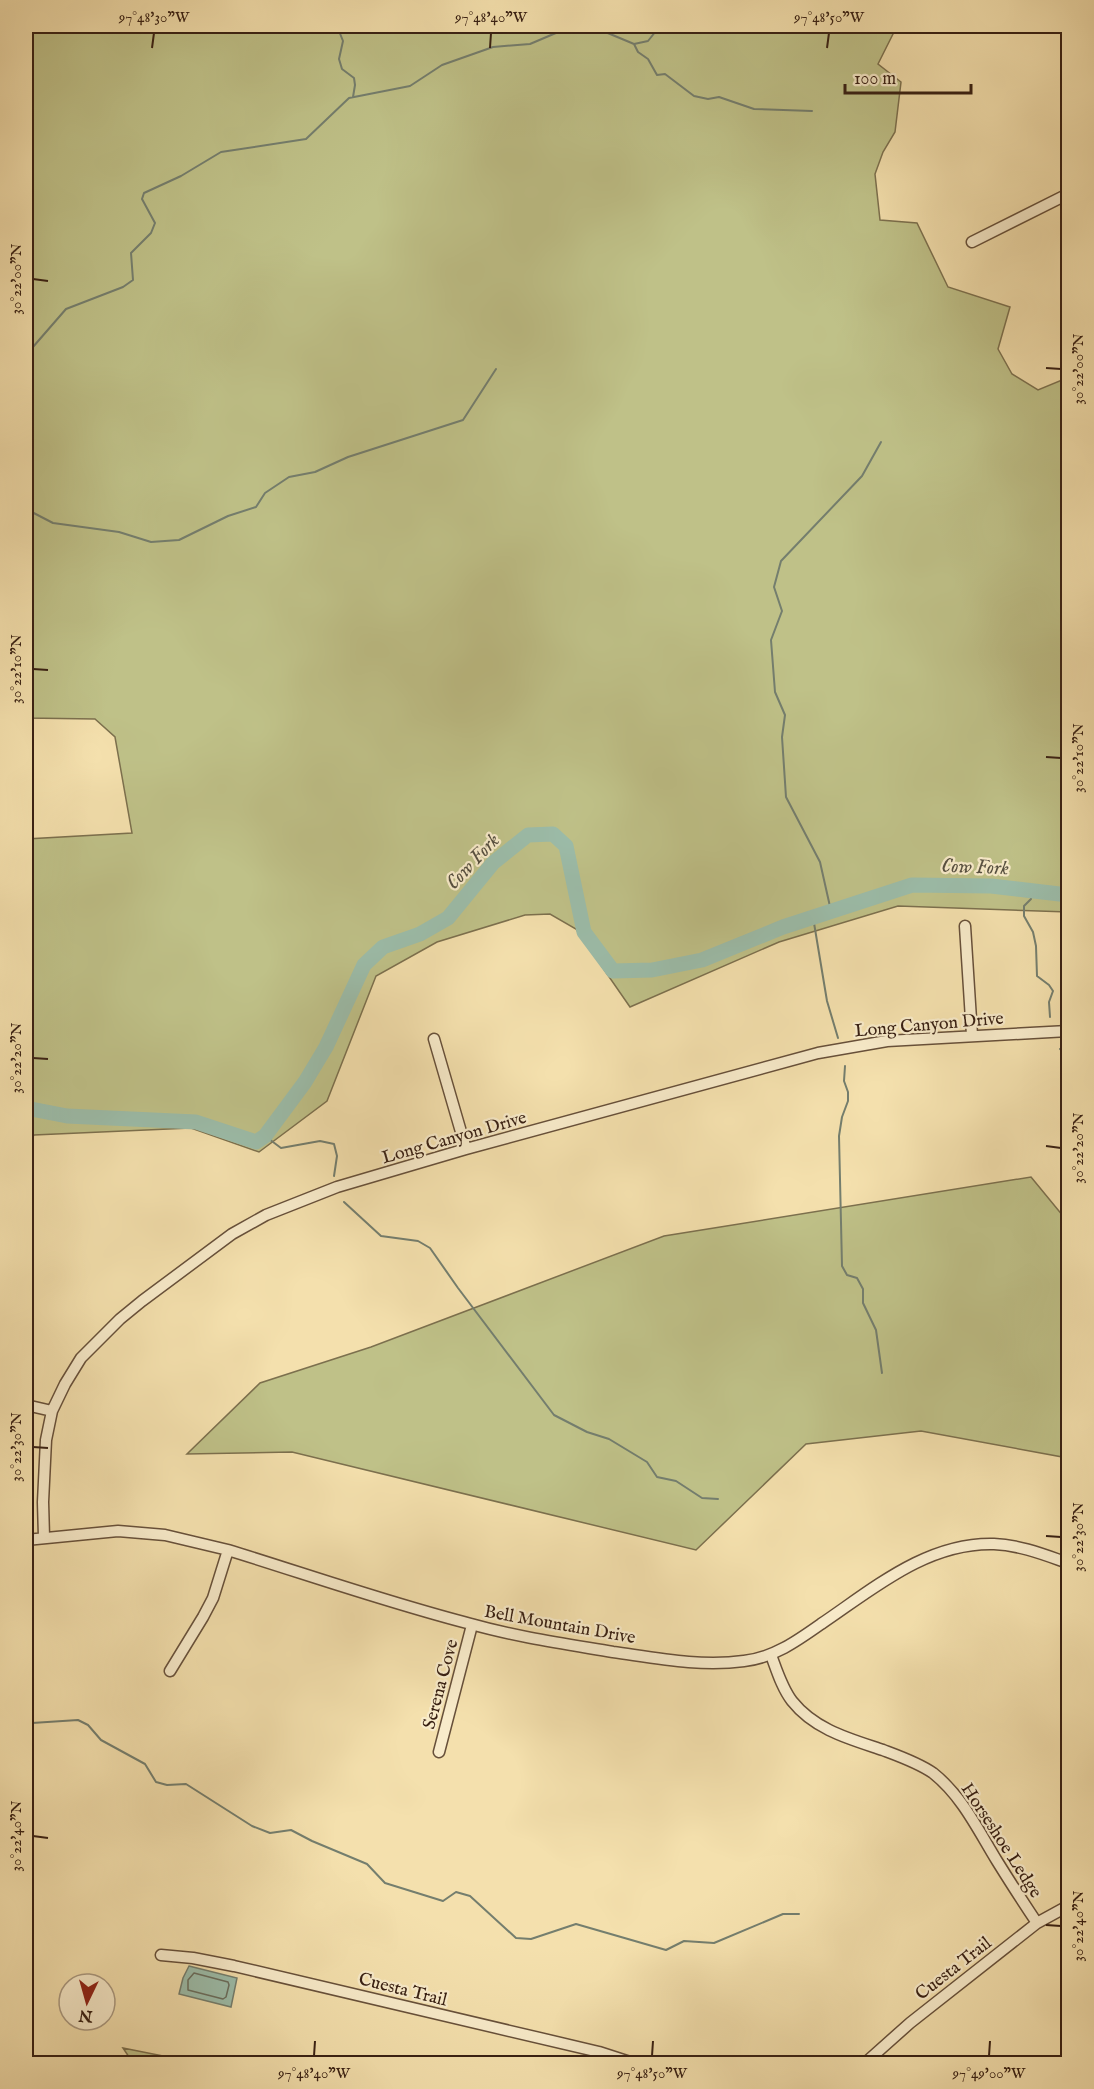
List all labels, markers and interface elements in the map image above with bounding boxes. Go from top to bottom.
text: 97°48'30"W [118,8,190,27]
text: 97°48'40"W [454,8,528,27]
text: 97°48'50"W [793,8,865,27]
scale bar [845,57,971,95]
text: 100 m [854,68,896,91]
text: 30°22'00"N [7,243,26,315]
text: 30°22'00"N [1069,333,1088,405]
text: 30°22'10"N [7,634,26,704]
text: 30°22'10"N [1069,723,1088,793]
water label: Cow Fork [441,829,505,895]
water label: Cow Fork [941,854,1009,881]
street label: Long Canyon Drive [854,1008,1005,1043]
text: 30°22'20"N [7,1023,26,1093]
street label: Long Canyon Drive [379,1107,529,1170]
text: 30°22'20"N [1069,1113,1088,1183]
text: 30°22'30"N [7,1412,26,1482]
text: 30°22'30"N [1069,1502,1088,1572]
street label: Bell Mountain Drive [482,1601,637,1650]
street label: Serena Cove [418,1637,464,1732]
street label: Horseshoe Ledge [955,1779,1046,1903]
text: 30°22'40"N [7,1800,26,1872]
text: 30°22'40"N [1069,1890,1088,1962]
street label: Cuesta Trail [911,1932,997,2006]
street label: Cuesta Trail [356,1968,449,2013]
north arrow [57,1972,117,2032]
text: N [78,2004,95,2026]
text: 97°48'40"W [277,2064,351,2083]
text: 97°48'50"W [616,2064,688,2083]
text: 97°49'00"W [952,2064,1026,2083]

